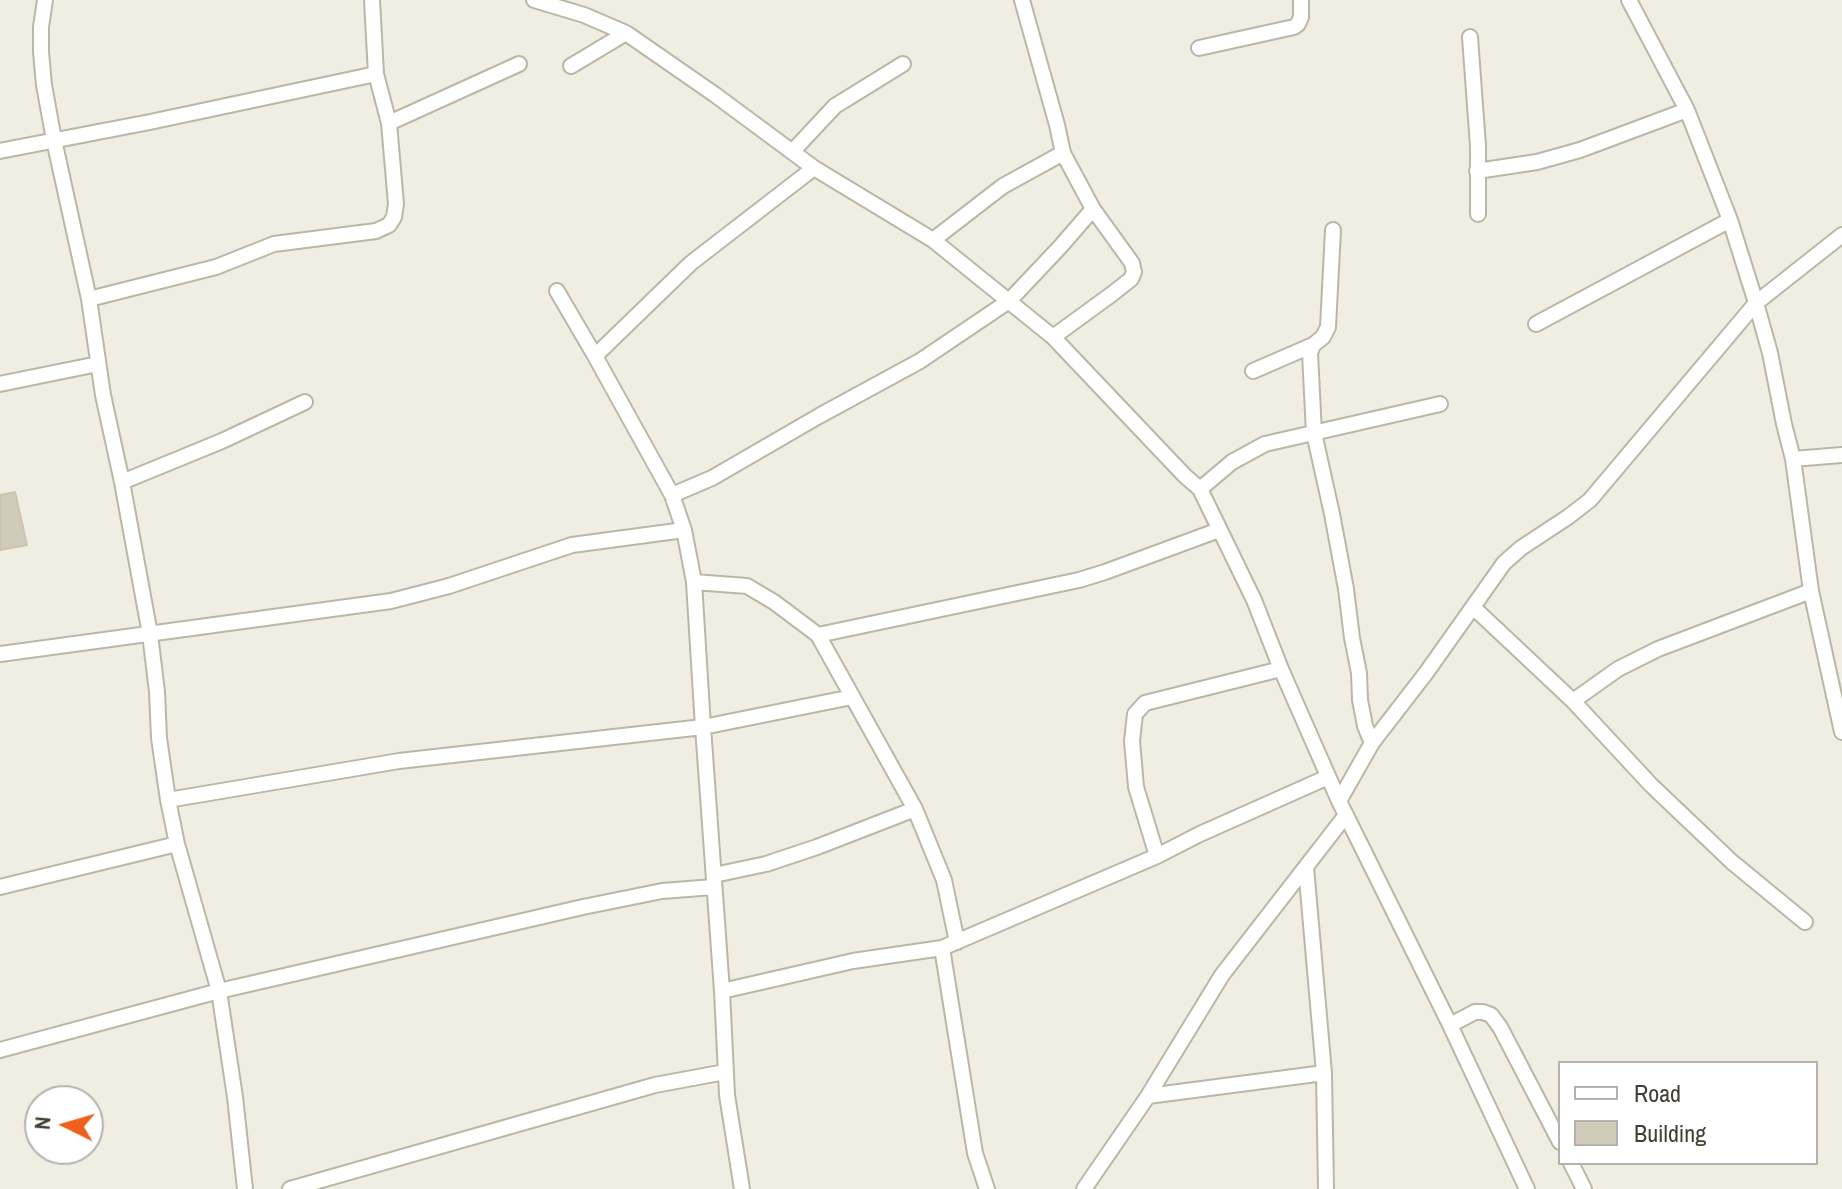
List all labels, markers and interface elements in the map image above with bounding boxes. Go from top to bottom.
legend [1558,1061,1818,1165]
text: Road [1634,1077,1681,1109]
north arrow [24,1085,104,1165]
text: N [27,1115,58,1131]
text: Building [1634,1117,1706,1149]

